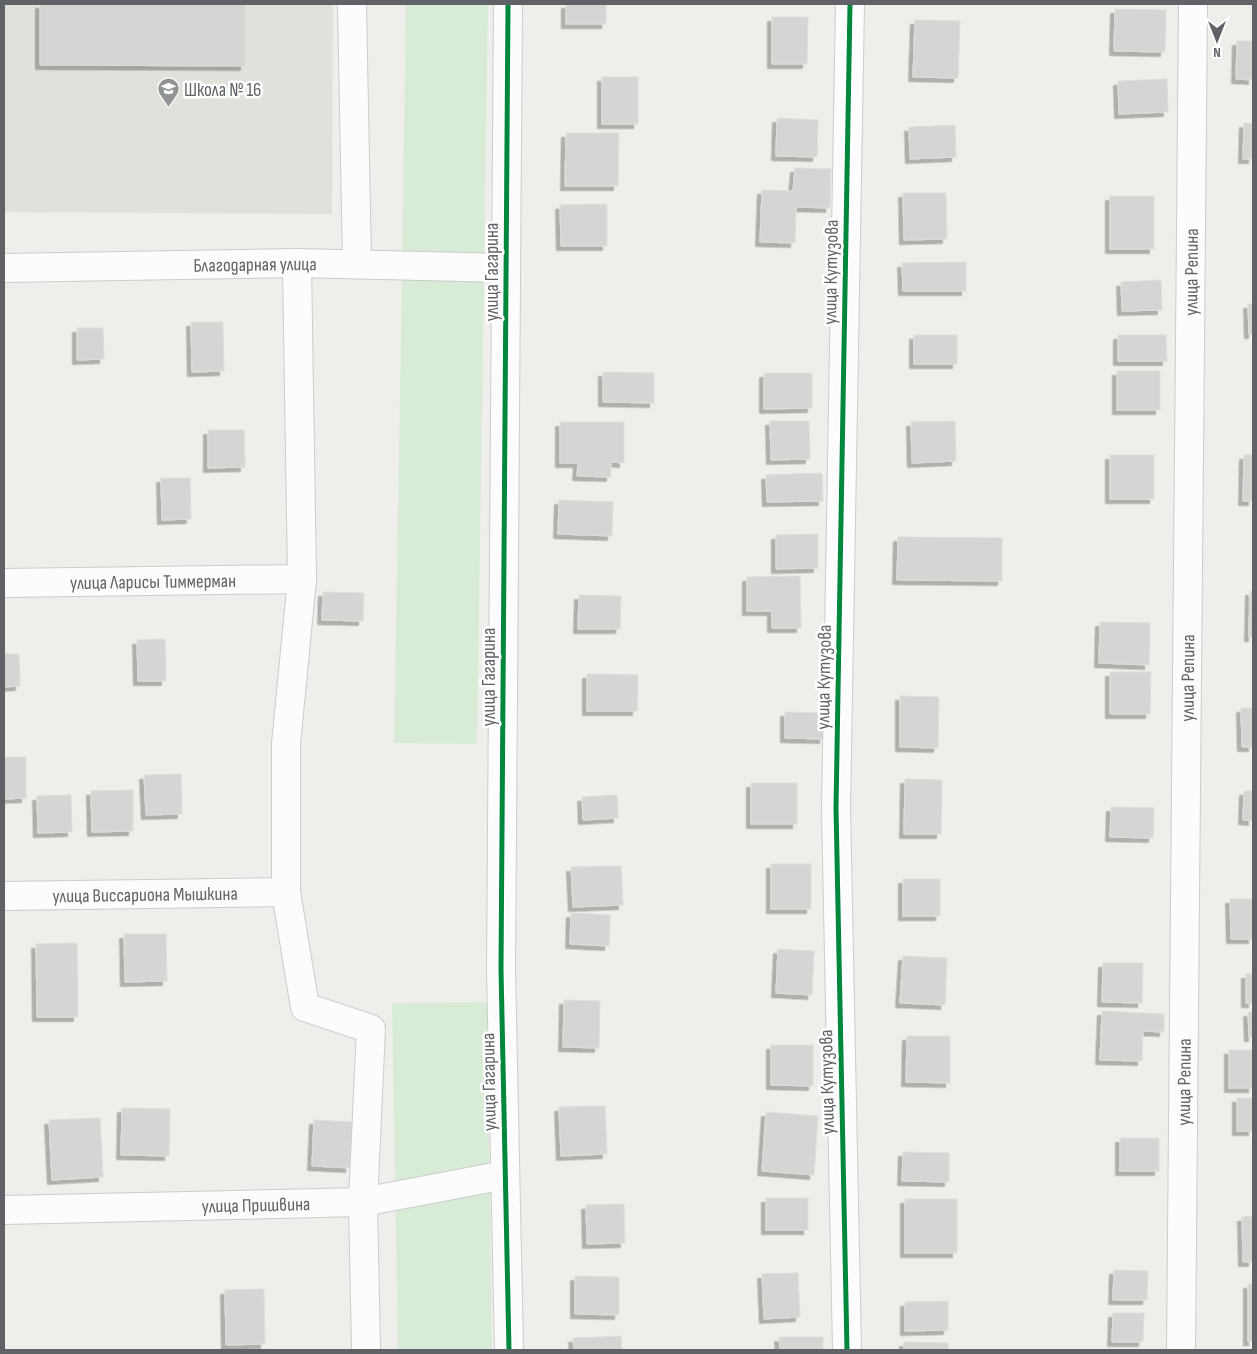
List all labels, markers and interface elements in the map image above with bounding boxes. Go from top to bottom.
north arrow [1192,15,1242,65]
text: N [1213,44,1221,61]
school or university icon: Школа № 16 [156,77,180,108]
place label: Школа № 16 [184,79,261,102]
street label: улица Кутузова [819,219,844,325]
street label: улица Гагарина [481,223,504,321]
street label: улица Репина [1180,228,1204,316]
street label: Благодарная улица [193,253,317,278]
street label: улица Ларисы Тиммерман [70,570,236,595]
street label: улица Кутузова [812,624,837,730]
street label: улица Гагарина [478,628,501,726]
street label: улица Репина [1177,634,1200,722]
street label: улица Виссариона Мышкина [52,883,238,908]
street label: улица Кутузова [815,1029,840,1135]
street label: улица Гагарина [477,1033,502,1131]
street label: улица Репина [1173,1038,1197,1126]
street label: улица Пришвина [201,1193,311,1219]

